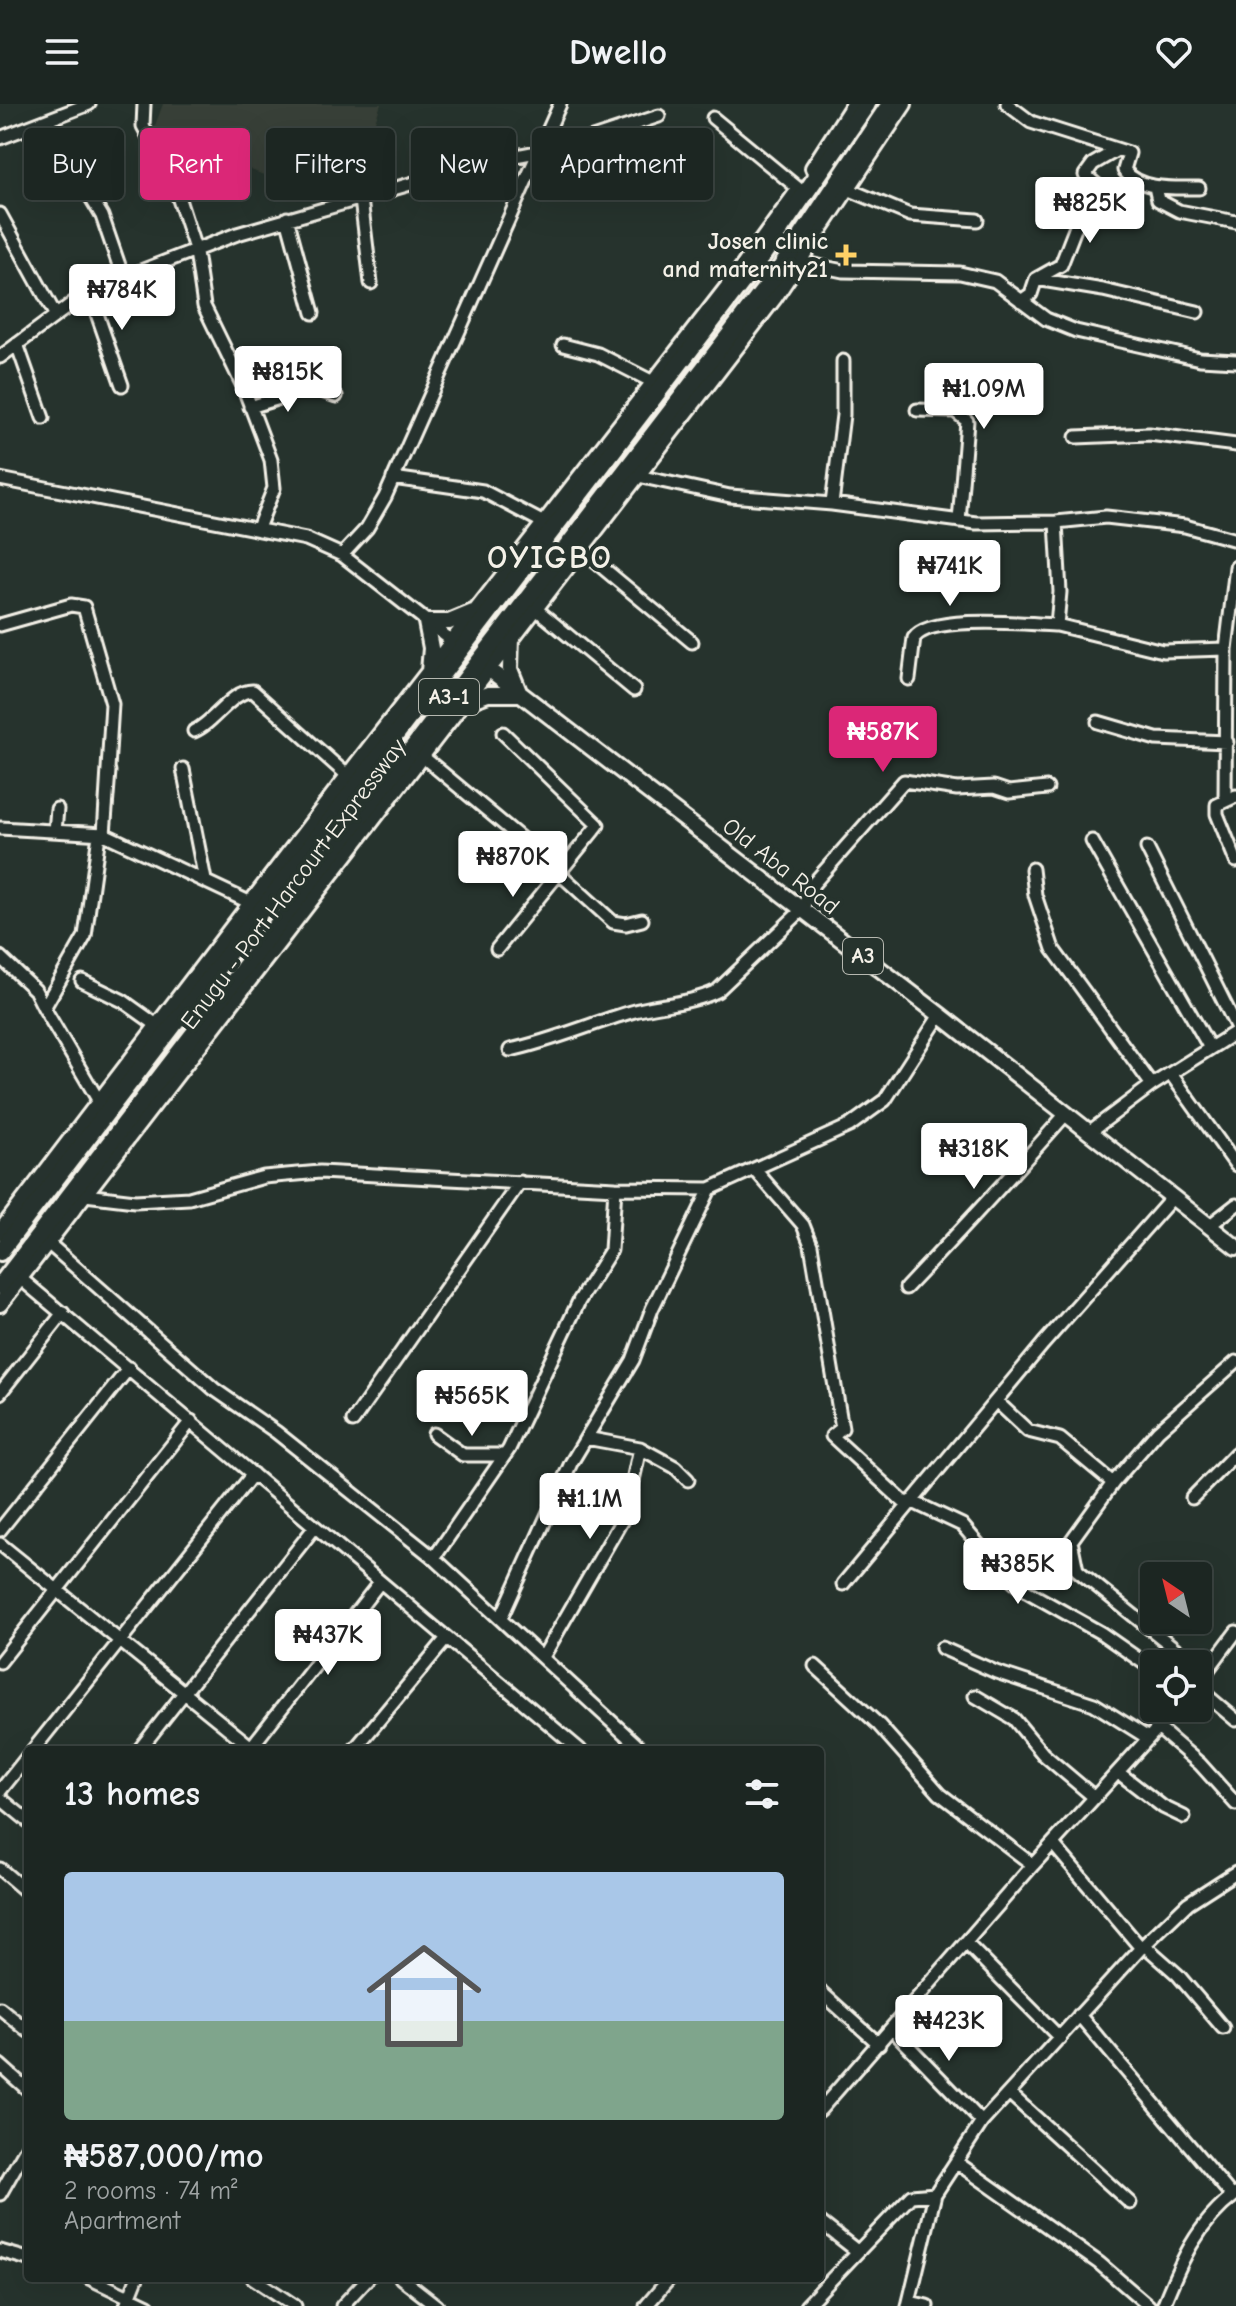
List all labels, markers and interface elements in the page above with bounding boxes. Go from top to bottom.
icon: menu [40,30,84,74]
icon: heart [1152,30,1196,74]
text: Dwello [569,32,667,73]
chip: Buy [24,128,124,200]
chip: Rent [140,128,250,200]
chip: Filters [266,128,395,200]
chip: New [411,128,516,200]
chip: Apartment [532,128,713,200]
pin: ₦825K [1034,177,1146,245]
text: ₦825K [1053,188,1127,218]
place label: Josen clinic and maternity21 [663,227,828,283]
marker: Josen clinic and maternity21 [835,244,857,266]
pin: ₦784K [66,264,178,332]
text: ₦784K [87,275,157,305]
pin: ₦815K [232,346,344,414]
text: ₦815K [253,357,323,387]
pin: ₦1.09M [919,363,1049,431]
text: ₦1.09M [942,374,1026,404]
district label: OYIGBO [487,539,613,576]
pin: ₦741K [894,540,1006,608]
text: ₦741K [917,551,983,581]
road number: A3-1 [419,679,479,715]
pin: ₦587K [827,706,939,774]
text: ₦587K [847,717,919,747]
street label: Enugu - Port Harcourt Expressway [175,733,412,1035]
street label: Old Aba Road [717,812,845,920]
pin: ₦870K [457,831,569,899]
text: ₦870K [476,842,550,872]
road number: A3 [843,938,883,974]
pin: ₦318K [918,1123,1030,1191]
text: ₦318K [939,1134,1009,1164]
pin: ₦565K [416,1370,528,1438]
text: ₦565K [435,1381,509,1411]
pin: ₦1.1M [534,1473,646,1541]
text: ₦1.1M [558,1484,622,1514]
pin: ₦385K [962,1538,1074,1606]
text: ₦385K [981,1549,1055,1579]
north arrow [1140,1562,1212,1634]
map controls [1140,1562,1212,1722]
pin: ₦437K [272,1609,384,1677]
text: ₦437K [293,1620,363,1650]
button: locate [1140,1650,1212,1722]
icon: filters [740,1772,784,1816]
text: 13 homes [64,1774,200,1814]
icon: home [352,1924,496,2068]
pin: ₦423K [893,1995,1005,2063]
text: ₦423K [913,2006,985,2036]
text: ₦587,000/mo [64,2136,264,2176]
text: 2 rooms · 74 m² [64,2176,237,2206]
text: Apartment [64,2206,180,2236]

